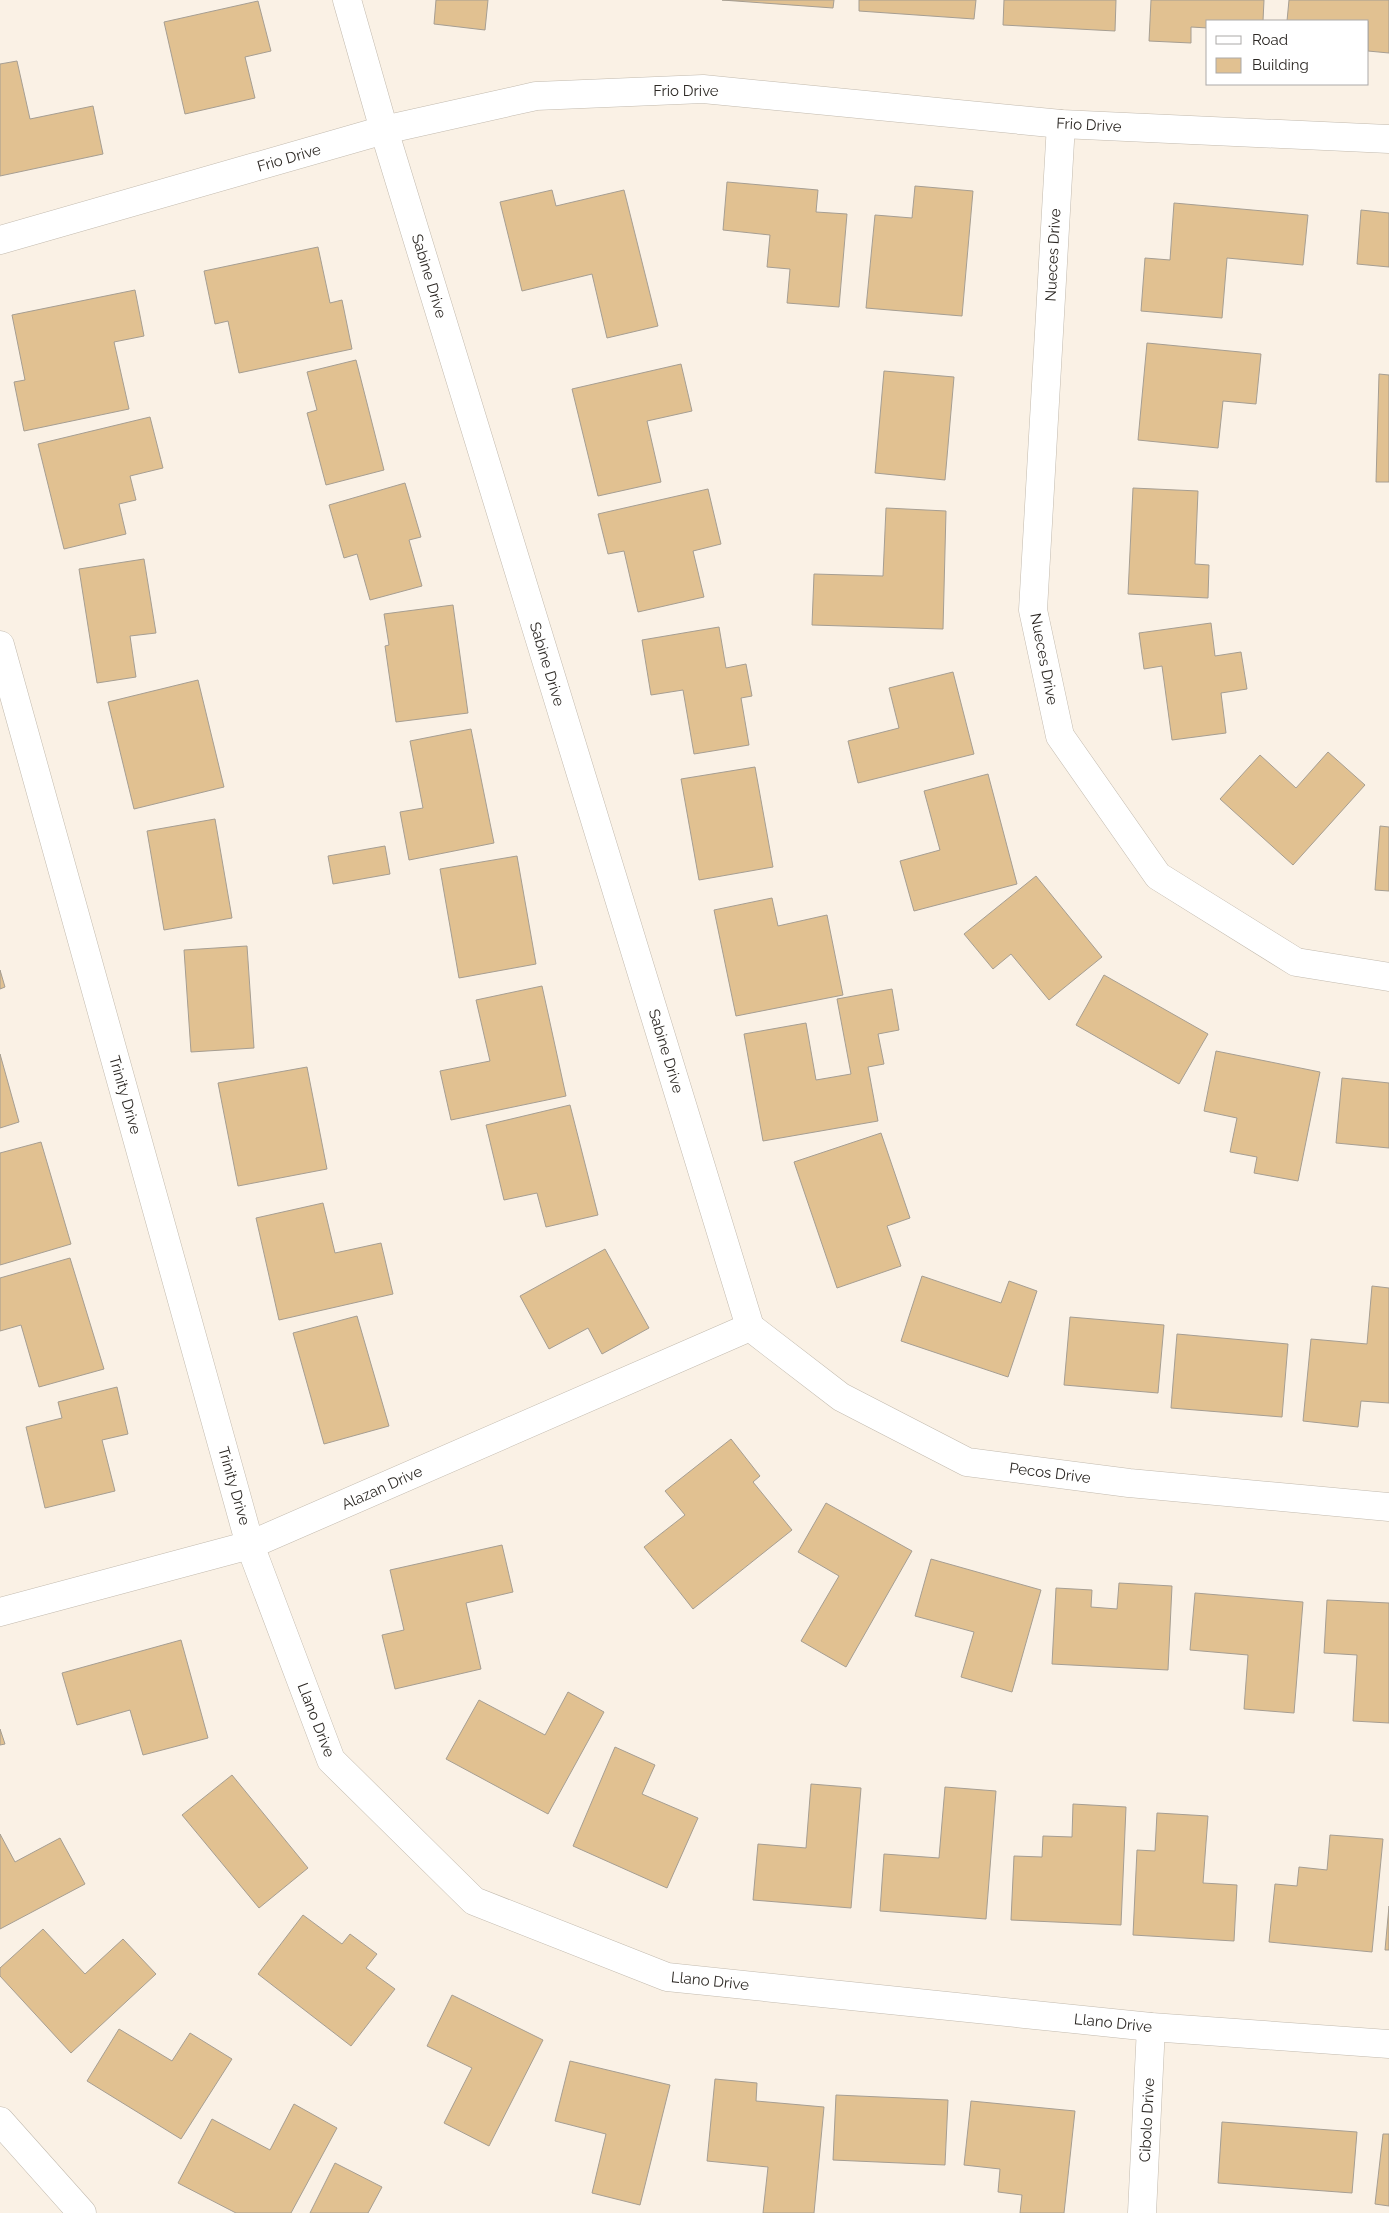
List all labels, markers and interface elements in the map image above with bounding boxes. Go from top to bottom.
legend [1206,20,1369,85]
text: Road [1252,31,1288,49]
text: Building [1252,56,1309,74]
street label: Frio Drive [653,82,719,100]
street label: Frio Drive [1056,114,1122,136]
street label: Frio Drive [255,140,323,176]
street label: Nueces Drive [1042,208,1064,302]
street label: Sabine Drive [408,232,450,320]
street label: Nueces Drive [1026,612,1062,707]
street label: Sabine Drive [526,620,568,708]
street label: Sabine Drive [645,1007,687,1095]
street label: Trinity Drive [105,1054,145,1136]
street label: Trinity Drive [214,1445,254,1527]
street label: Pecos Drive [1008,1459,1092,1487]
street label: Alazan Drive [339,1462,425,1514]
street label: Llano Drive [294,1680,338,1760]
street label: Llano Drive [670,1968,750,1994]
street label: Llano Drive [1073,2010,1153,2036]
street label: Cibolo Drive [1136,2077,1158,2163]

